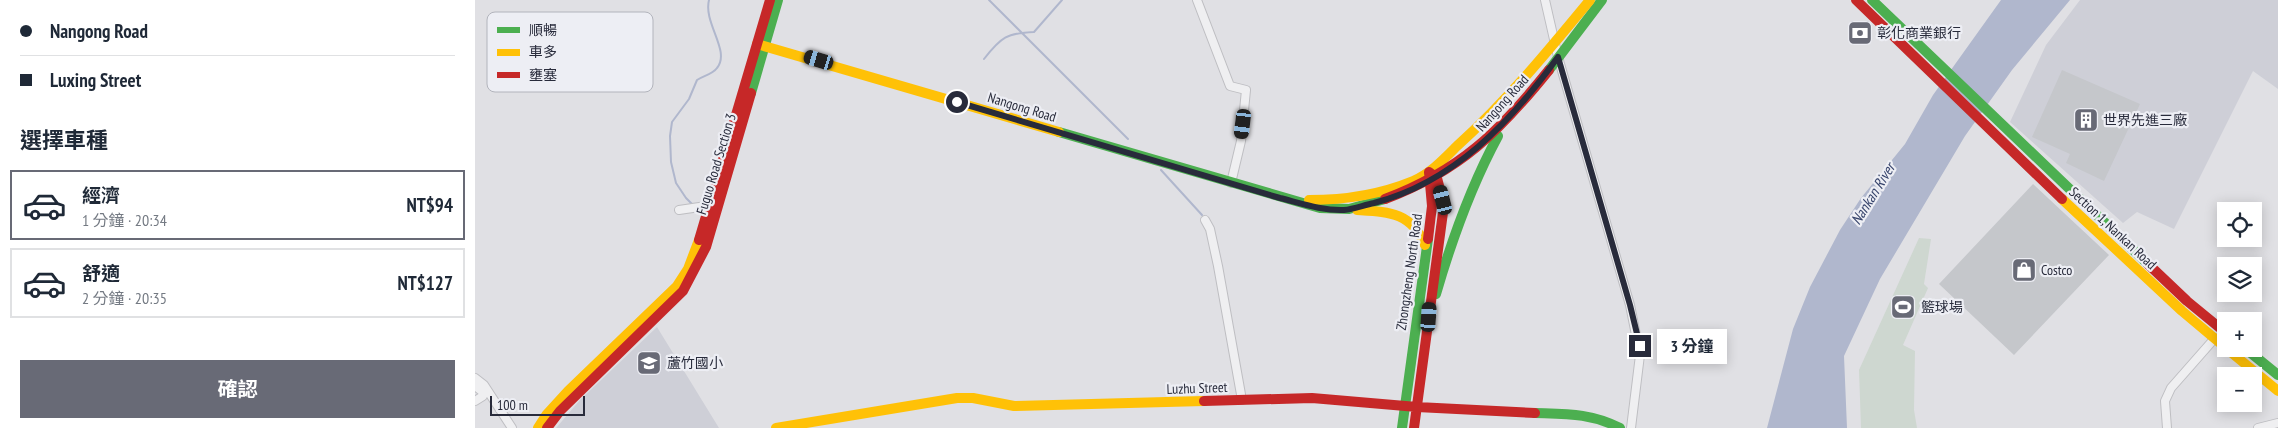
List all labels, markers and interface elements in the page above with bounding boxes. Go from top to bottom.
legend [487,12,653,92]
text: Nangong Road [50,19,148,43]
bank icon: 彰化商業銀行 [1847,20,1873,46]
text: 順暢 [529,21,557,39]
place label: 彰化商業銀行 [1877,24,1961,42]
text: 車多 [529,43,557,61]
car [802,48,835,72]
text: 壅塞 [529,66,557,84]
text: Luxing Street [50,68,141,92]
street label: Nangong Road [1472,71,1532,135]
street label: Nangong Road [986,88,1058,126]
route start [946,91,968,113]
building icon: 世界先進三廠 [2073,107,2099,133]
car [1233,108,1252,140]
street label: Fuguo Road Section 3 [692,111,740,217]
place label: 世界先進三廠 [2103,111,2187,129]
text: 選擇車種 [20,126,108,154]
water label: Nankan River [1846,158,1900,228]
icon: car [22,183,67,228]
text: 經濟 [82,183,120,207]
street label: Section 1, Nankan Road [2066,183,2160,273]
car [1432,184,1453,216]
text: NT$94 [406,193,453,217]
map controls [2217,202,2262,412]
button: locate [2217,202,2262,247]
text: 1 分鐘 · 20:34 [82,210,167,230]
street label: Zhongzheng North Road [1392,213,1426,331]
shop icon: Costco [2011,257,2037,283]
button: layers [2217,257,2262,302]
icon: car [22,261,67,306]
text: 舒適 [82,261,120,285]
place label: Costco [2041,261,2072,279]
text: NT$127 [397,271,453,295]
text: 2 分鐘 · 20:35 [82,288,167,308]
sports icon: 籃球場 [1890,294,1916,320]
place label: 籃球場 [1921,298,1963,316]
car [1420,302,1437,332]
button: + [2217,312,2262,357]
callout: 3 分鐘 [1657,328,1727,364]
route end [1629,335,1651,357]
text: 3 分鐘 [1671,336,1713,356]
school or university icon: 蘆竹國小 [636,350,662,376]
place label: 蘆竹國小 [667,354,723,372]
button: 確認 [20,360,455,418]
button: − [2217,367,2262,412]
street label: Luzhu Street [1166,378,1228,398]
scale bar [490,393,585,416]
text: 100 m [497,396,528,414]

